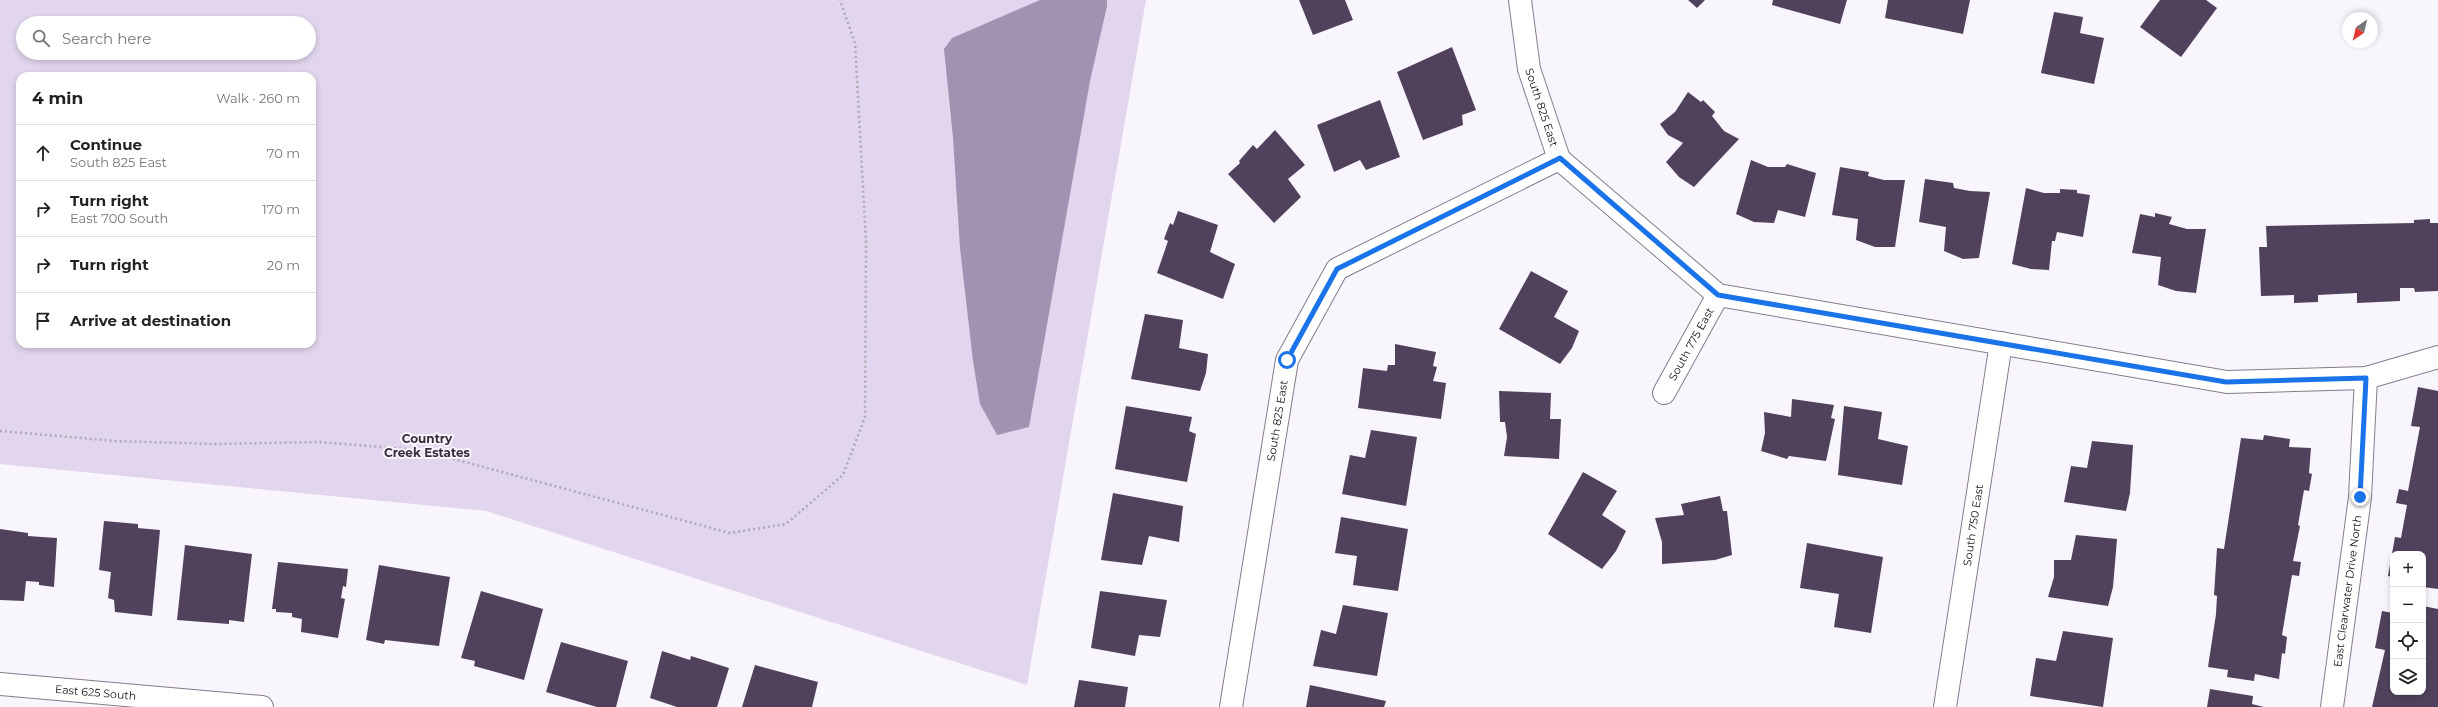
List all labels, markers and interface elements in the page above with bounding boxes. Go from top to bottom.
north arrow [2342,12,2378,48]
search box [16,16,316,60]
icon: search [30,27,52,49]
text: Search here [62,29,151,48]
street label: South 825 East [1522,66,1562,149]
text: 4 min [32,88,83,108]
text: Walk · 260 m [216,90,300,106]
text: Continue [70,135,142,154]
icon: ahead [32,142,54,164]
text: 70 m [267,145,300,161]
text: South 825 East [70,154,167,170]
text: Turn right [70,191,149,210]
icon: right [32,198,54,220]
text: 170 m [262,201,300,217]
text: East 700 South [70,210,168,226]
icon: right [32,254,54,276]
text: Turn right [70,255,149,274]
text: 20 m [267,257,300,273]
street label: South 775 East [1665,304,1717,383]
icon: arrive [32,310,54,332]
text: Arrive at destination [70,311,231,330]
route start [1278,351,1296,369]
street label: South 825 East [1264,379,1291,462]
district label: Country Creek Estates [384,431,471,460]
street label: South 750 East [1960,483,1986,567]
route end [2351,488,2369,506]
street label: East Clearwater Drive North [2330,514,2365,668]
map controls [2390,551,2426,695]
button: + [2390,551,2426,587]
button: − [2390,587,2426,623]
button: locate [2390,623,2426,659]
button: layers [2390,659,2426,695]
street label: East 625 South [54,682,137,703]

